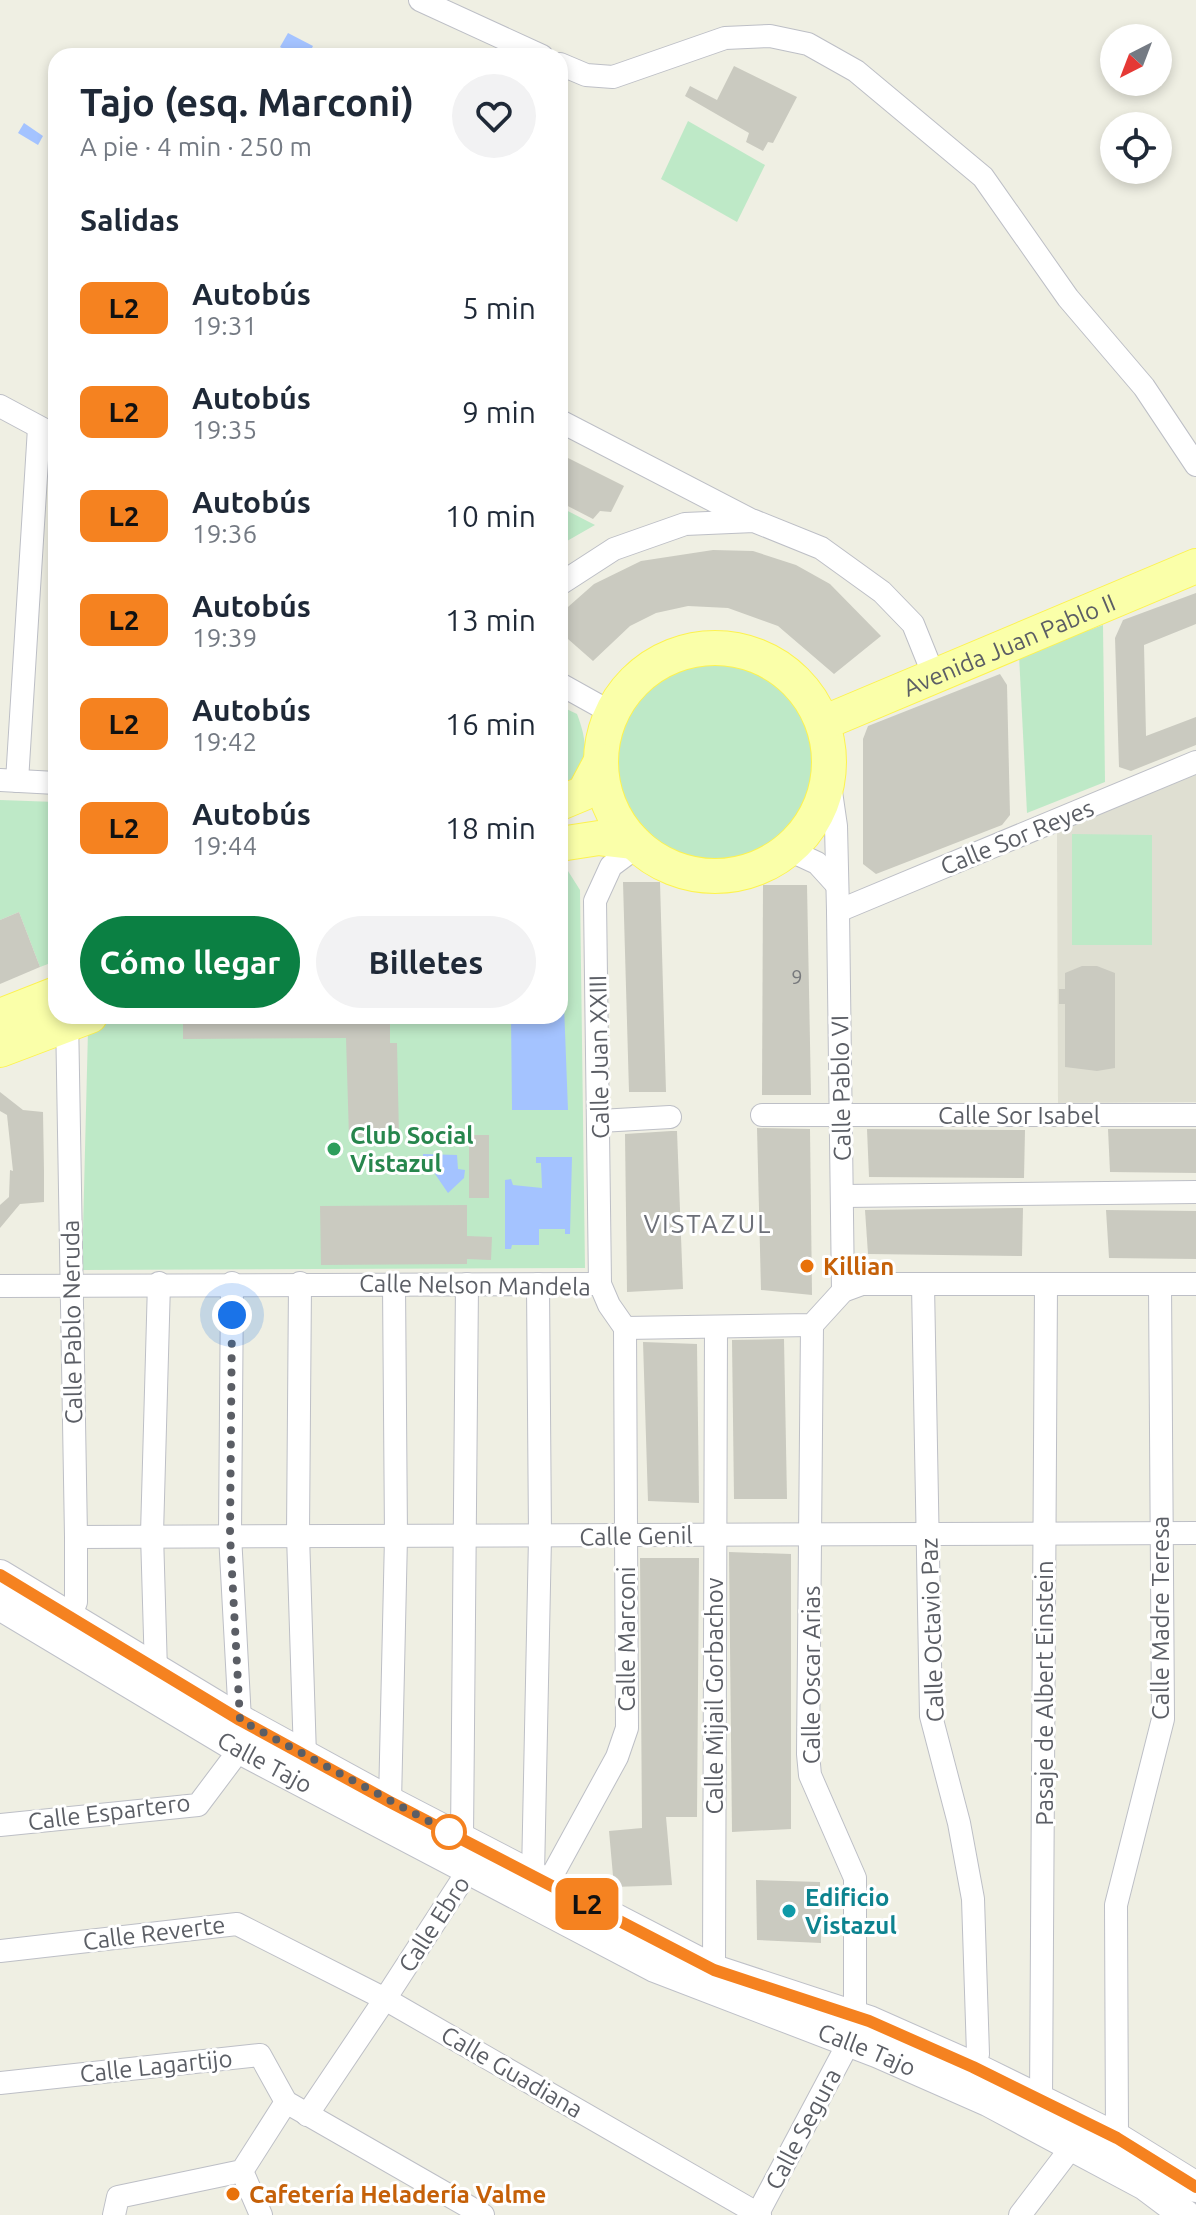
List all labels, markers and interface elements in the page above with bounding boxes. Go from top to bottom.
north arrow [1100,24,1172,96]
map controls [1100,24,1172,184]
button: heart [452,74,536,158]
text: Tajo (esq. Marconi) [80,81,414,123]
button: locate [1100,112,1172,184]
text: A pie · 4 min · 250 m [80,132,312,161]
text: Salidas [80,203,179,237]
text: Autobús [192,277,311,311]
text: 5 min [462,291,536,325]
text: L2 [108,292,140,323]
text: 19:31 [192,311,257,340]
text: Autobús [192,381,311,415]
text: 9 min [462,395,536,429]
text: L2 [108,396,140,427]
text: 19:35 [192,415,257,444]
text: Autobús [192,485,311,519]
text: 10 min [445,499,536,533]
text: L2 [108,500,140,531]
text: 19:36 [192,519,257,548]
street label: Avenida Juan Pablo II [899,588,1119,701]
text: Autobús [192,589,311,623]
text: 13 min [445,603,536,637]
text: L2 [108,604,140,635]
text: 19:39 [192,623,257,652]
text: Autobús [192,693,311,727]
text: 16 min [445,707,536,741]
text: L2 [108,708,140,739]
text: 19:42 [192,727,257,756]
street label: Calle Sor Reyes [936,794,1098,880]
text: Autobús [192,797,311,831]
text: 18 min [445,811,536,845]
text: L2 [108,812,140,843]
text: 19:44 [192,831,257,860]
button: Cómo llegar [80,916,300,1008]
button: Billetes [316,916,536,1008]
house number: 9 [791,965,803,988]
street label: Calle Juan XXIII [584,975,614,1139]
street label: Calle Pablo VI [826,1015,856,1161]
street label: Calle Sor Isabel [938,1102,1100,1129]
place label: Club Social Vistazul [350,1122,474,1177]
marker: Club Social Vistazul [325,1140,343,1158]
district label: VISTAZUL [644,1209,772,1238]
street label: Calle Pablo Neruda [57,1220,87,1424]
place label: Killian [823,1253,894,1280]
marker: Killian [798,1257,816,1275]
street label: Calle Nelson Mandela [359,1269,591,1301]
your location [212,1295,252,1335]
street label: Calle Madre Teresa [1147,1516,1174,1720]
street label: Calle Genil [579,1522,693,1550]
street label: Calle Octavio Paz [915,1537,949,1723]
street label: Pasaje de Albert Einstein [1031,1560,1058,1826]
street label: Calle Marconi [613,1566,640,1712]
street label: Calle Mijail Gorbachov [701,1577,728,1814]
street label: Calle Oscar Arias [798,1586,825,1764]
street label: Calle Tajo [213,1725,317,1798]
street label: Calle Espartero [26,1789,192,1835]
unlabelled marker [432,1815,466,1849]
street label: Calle Ebro [393,1871,475,1977]
line badge: L2 [551,1878,623,1930]
place label: Edificio Vistazul [805,1884,897,1939]
text: L2 [571,1888,603,1919]
marker: Edificio Vistazul [780,1902,798,1920]
street label: Calle Reverte [81,1911,227,1955]
street label: Calle Tajo [814,2017,920,2081]
street label: Calle Guadiana [437,2021,587,2123]
street label: Calle Lagartijo [78,2045,234,2087]
street label: Calle Segura [760,2064,846,2194]
place label: Cafetería Heladería Valme [249,2181,546,2208]
marker: Cafetería Heladería Valme [224,2185,242,2203]

